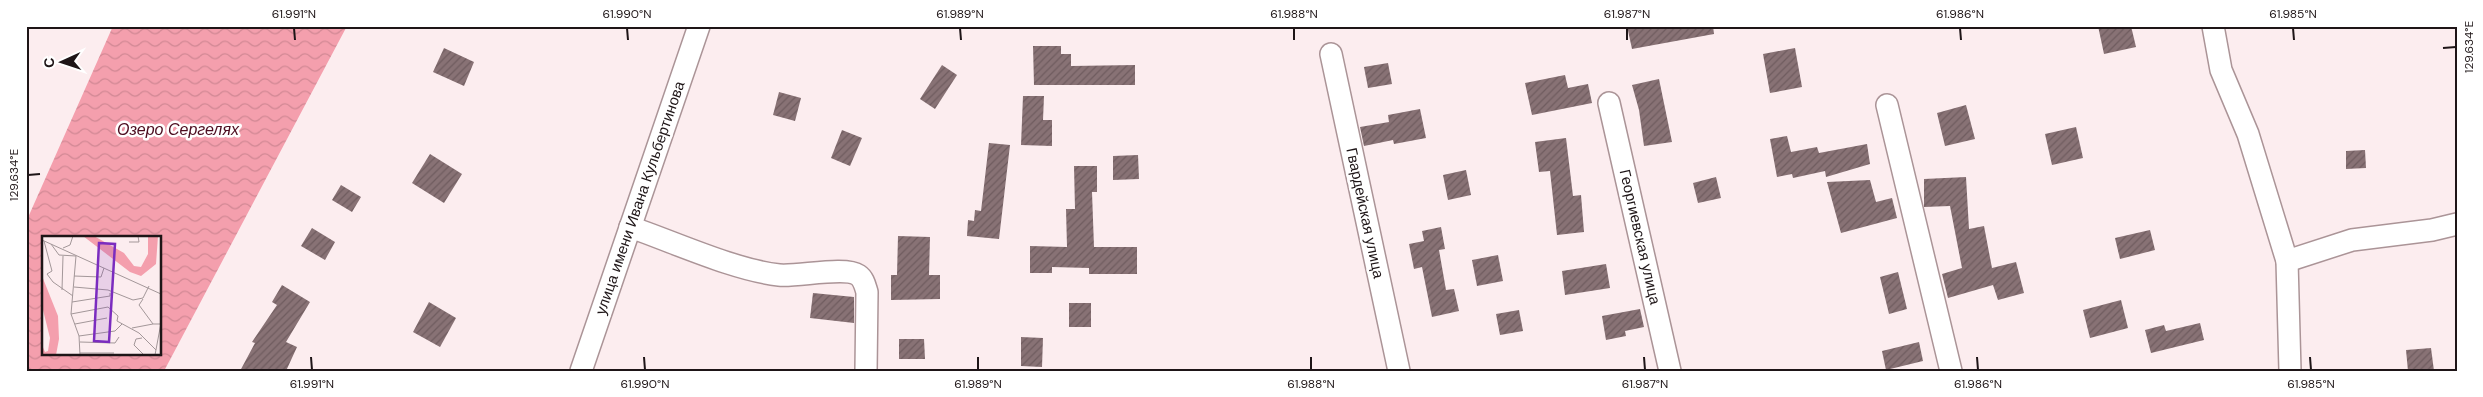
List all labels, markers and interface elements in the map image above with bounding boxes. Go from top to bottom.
text: 61.991°N [272,6,316,22]
text: 61.990°N [603,6,651,22]
text: 61.989°N [936,6,984,22]
text: 61.988°N [1270,6,1318,22]
text: 61.987°N [1604,6,1650,22]
text: 61.986°N [1936,6,1984,22]
text: 61.985°N [2269,6,2317,22]
text: 129.634°E [2461,21,2477,73]
north arrow [38,38,88,88]
text: С [40,57,58,68]
street label: улица имени Ивана Кульбертинова [591,78,690,317]
water label: Озеро Сергелях [117,119,240,140]
street label: Гвардейская улица [1341,146,1389,281]
text: 129.634°E [6,149,22,201]
street label: Георгиевская улица [1615,167,1665,307]
inset map [42,236,161,354]
text: 61.991°N [290,376,334,392]
text: 61.990°N [621,376,669,392]
text: 61.989°N [954,376,1002,392]
text: 61.988°N [1287,376,1335,392]
text: 61.987°N [1622,376,1668,392]
text: 61.986°N [1954,376,2002,392]
text: 61.985°N [2287,376,2335,392]

